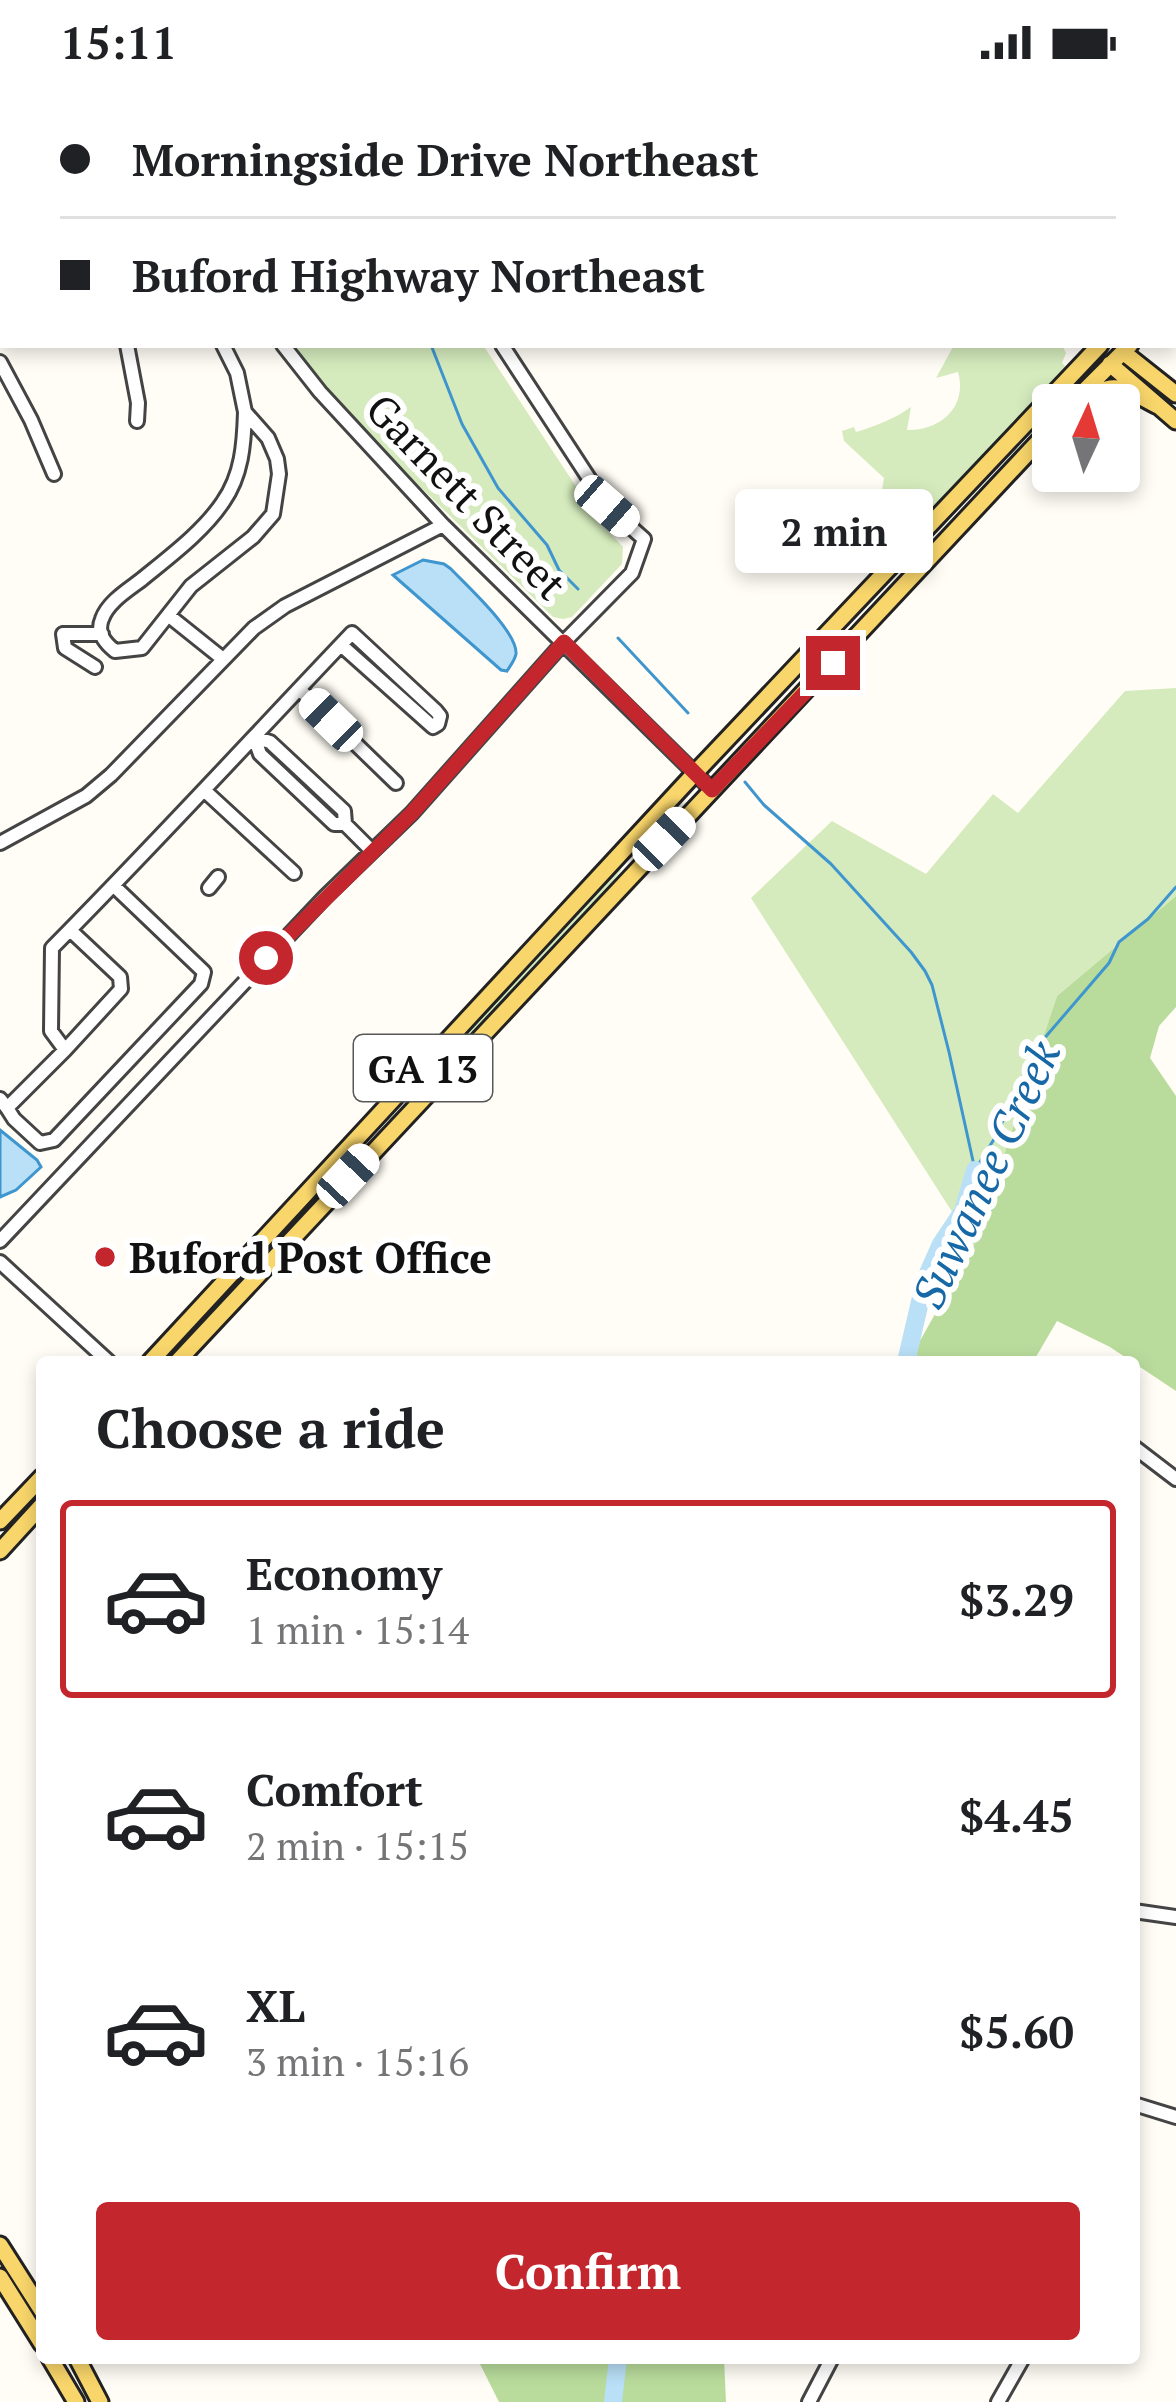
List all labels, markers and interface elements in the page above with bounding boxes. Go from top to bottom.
text: 15:11 [60,12,177,72]
text: Morningside Drive Northeast [132,129,759,189]
text: Buford Highway Northeast [132,245,705,305]
street label: Garnett Street [355,381,580,611]
north arrow [1032,384,1140,492]
map controls [1032,384,1140,492]
car [568,469,646,543]
callout: 2 min [734,489,932,573]
text: 2 min [781,505,887,557]
route end [806,636,860,690]
car [293,682,369,758]
car [626,801,702,877]
route start [239,931,293,985]
water label: Suwanee Creek [897,1031,1073,1317]
road number: GA 13 [354,1035,492,1101]
car [310,1137,386,1215]
place label: Buford Post Office [129,1229,492,1285]
marker: Buford Post Office [92,1244,118,1270]
text: Choose a ride [96,1392,445,1463]
text: Economy [246,1543,442,1603]
icon: car [102,1545,210,1653]
text: $3.29 [959,1569,1074,1629]
text: 1 min · 15:14 [246,1603,469,1655]
text: Comfort [246,1759,423,1819]
icon: car [102,1761,210,1869]
text: $4.45 [959,1785,1074,1845]
text: 2 min · 15:15 [246,1819,469,1871]
text: XL [246,1975,305,2035]
icon: car [102,1977,210,2085]
text: $5.60 [959,2001,1074,2061]
text: 3 min · 15:16 [246,2035,469,2087]
button: Confirm [96,2202,1080,2340]

